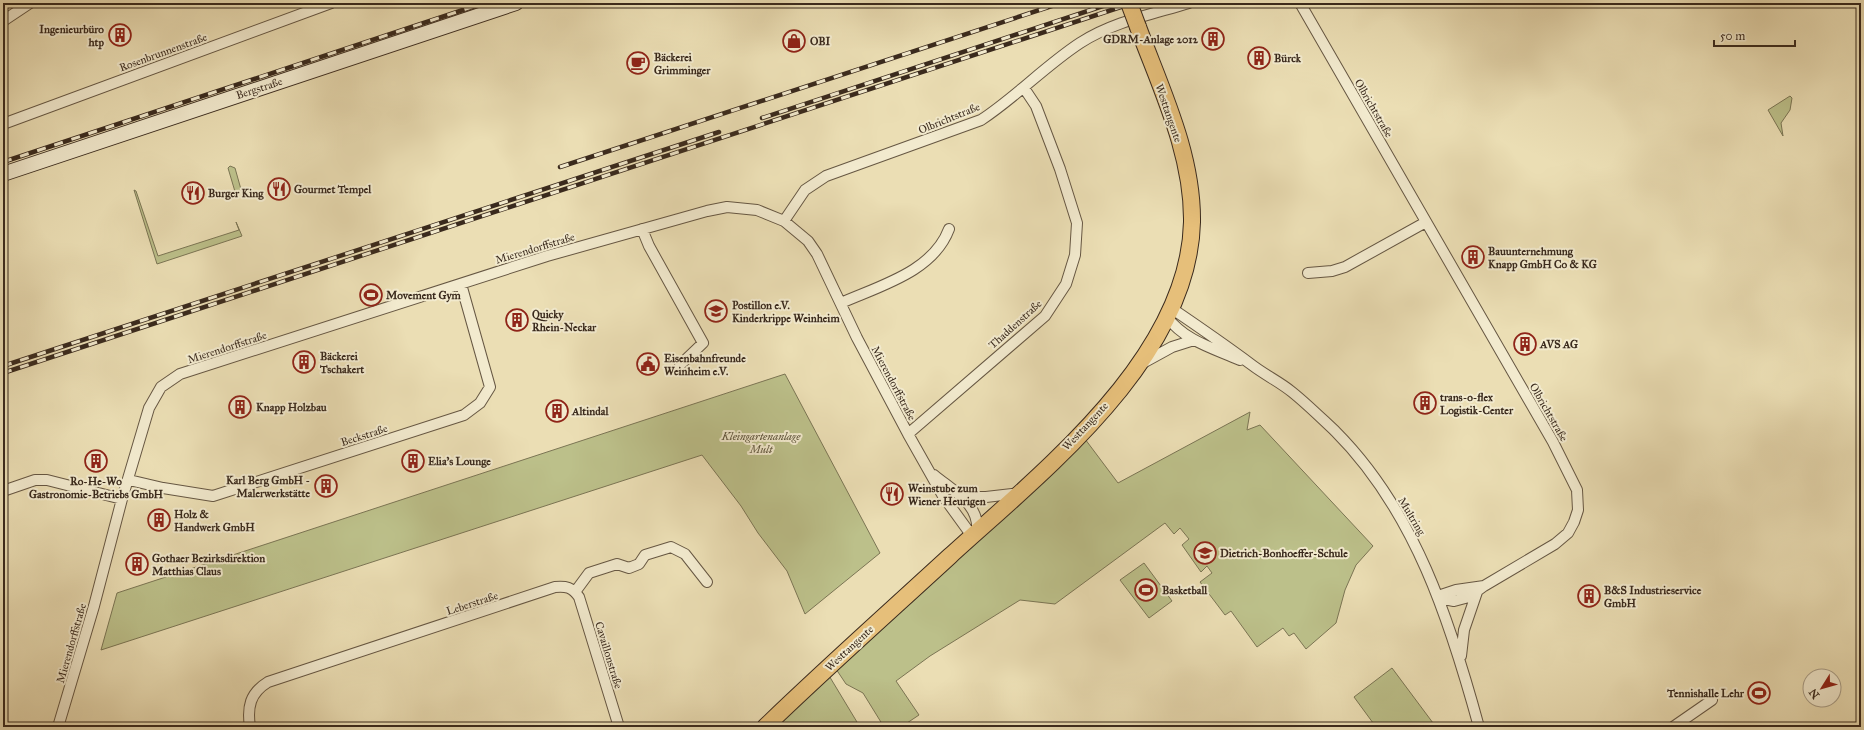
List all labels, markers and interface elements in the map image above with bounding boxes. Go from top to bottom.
building icon: Ingenieurbüro htp [107,22,133,48]
scale bar [1714,22,1795,48]
place label: Ingenieurbüro htp [39,23,104,50]
building icon: GDRM-Anlage 2012 [1200,26,1226,52]
shop icon: OBI [781,28,807,54]
text: 50 m [1720,29,1745,43]
street label: Rosenbrunnenstraße [117,30,209,74]
place label: GDRM-Anlage 2012 [1103,33,1199,46]
place label: OBI [810,35,830,48]
building icon: Bürck [1246,45,1272,71]
cafe icon: Bäckerei Grimminger [625,50,651,76]
place label: Bäckerei Grimminger [654,51,711,77]
place label: Bürck [1274,52,1302,65]
street label: Bergstraße [234,75,284,102]
street label: Olbrichtstraße [1352,77,1396,140]
street label: Westtangente [1152,82,1185,145]
street label: Olbrichtstraße [916,100,982,137]
restaurant icon: Gourmet Tempel [266,176,292,202]
restaurant icon: Burger King [180,180,206,206]
place label: Gourmet Tempel [294,183,372,197]
place label: Burger King [208,187,264,200]
street label: Mierendorffstraße [494,230,577,267]
building icon: Bauunternehmung Knapp GmbH Co & KG [1460,244,1486,270]
place label: Bauunternehmung Knapp GmbH Co & KG [1488,245,1597,272]
sports icon: Movement Gym [358,282,384,308]
place label: Movement Gym [386,289,462,303]
street label: Thaddenstraße [986,297,1045,352]
school or university icon: Postillon e.V. Kinderkrippe Weinheim [703,298,729,324]
place label: Postillon e.V. Kinderkrippe Weinheim [732,299,840,326]
building icon: Quicky Rhein-Neckar [504,307,530,333]
place label: Quicky Rhein-Neckar [532,308,597,334]
street label: Mierendorffstraße [186,328,269,366]
building icon: AVS AG [1512,331,1538,357]
place label: AVS AG [1539,338,1578,351]
street label: Mierendorffstraße [869,344,919,423]
building icon: Bäckerei Tschakert [291,349,317,375]
place label: Bäckerei Tschakert [319,350,364,376]
public building icon: Eisenbahnfreunde Weinheim e.V. [635,351,661,377]
place label: Eisenbahnfreunde Weinheim e.V. [664,352,746,378]
street label: Olbrichtstraße [1527,381,1571,444]
building icon: trans-o-flex Logistik-Center [1412,390,1438,416]
place label: trans-o-flex Logistik-Center [1439,391,1514,417]
building icon: Knapp Holzbau [227,394,253,420]
building icon: Altindal [544,398,570,424]
street label: Westtangente [1060,399,1111,453]
place label: Knapp Holzbau [256,401,327,415]
place label: Altindal [571,405,609,418]
street label: Beckstraße [339,422,390,449]
park label: Kleingartenanlage Mult [721,430,801,456]
building icon: Ro-He-Wo Gastronomie-Betriebs GmbH [83,448,109,474]
building icon: Elia's Lounge [400,448,426,474]
place label: Elia's Lounge [428,455,491,468]
building icon: Karl Berg GmbH - Malerwerkstätte [313,473,339,499]
place label: Karl Berg GmbH - Malerwerkstätte [226,474,310,500]
place label: Ro-He-Wo Gastronomie-Betriebs GmbH [29,475,164,501]
restaurant icon: Weinstube zum Wiener Heurigen [879,481,905,507]
place label: Weinstube zum Wiener Heurigen [908,482,986,508]
street label: Multring [1395,495,1428,538]
building icon: Holz & Handwerk GmbH [146,507,172,533]
place label: Holz & Handwerk GmbH [174,508,255,534]
school or university icon: Dietrich-Bonhoeffer-Schule [1192,540,1218,566]
place label: Dietrich-Bonhoeffer-Schule [1220,547,1348,560]
building icon: Gothaer Bezirksdirektion Matthias Claus [124,551,150,577]
place label: Gothaer Bezirksdirektion Matthias Claus [152,552,265,578]
sports icon: Basketball [1133,577,1159,603]
building icon: B&S Industrieservice GmbH [1576,583,1602,609]
place label: Basketball [1162,584,1208,597]
place label: B&S Industrieservice GmbH [1604,584,1702,610]
street label: Leberstraße [445,589,500,618]
street label: Mierendorffstraße [54,601,89,684]
street label: Cavaillonstraße [592,620,625,691]
street label: Westtangente [823,623,876,674]
north arrow [1802,668,1842,708]
sports icon: Tennishalle Lehr [1746,680,1772,706]
text: N [1806,686,1822,701]
place label: Tennishalle Lehr [1666,687,1745,700]

